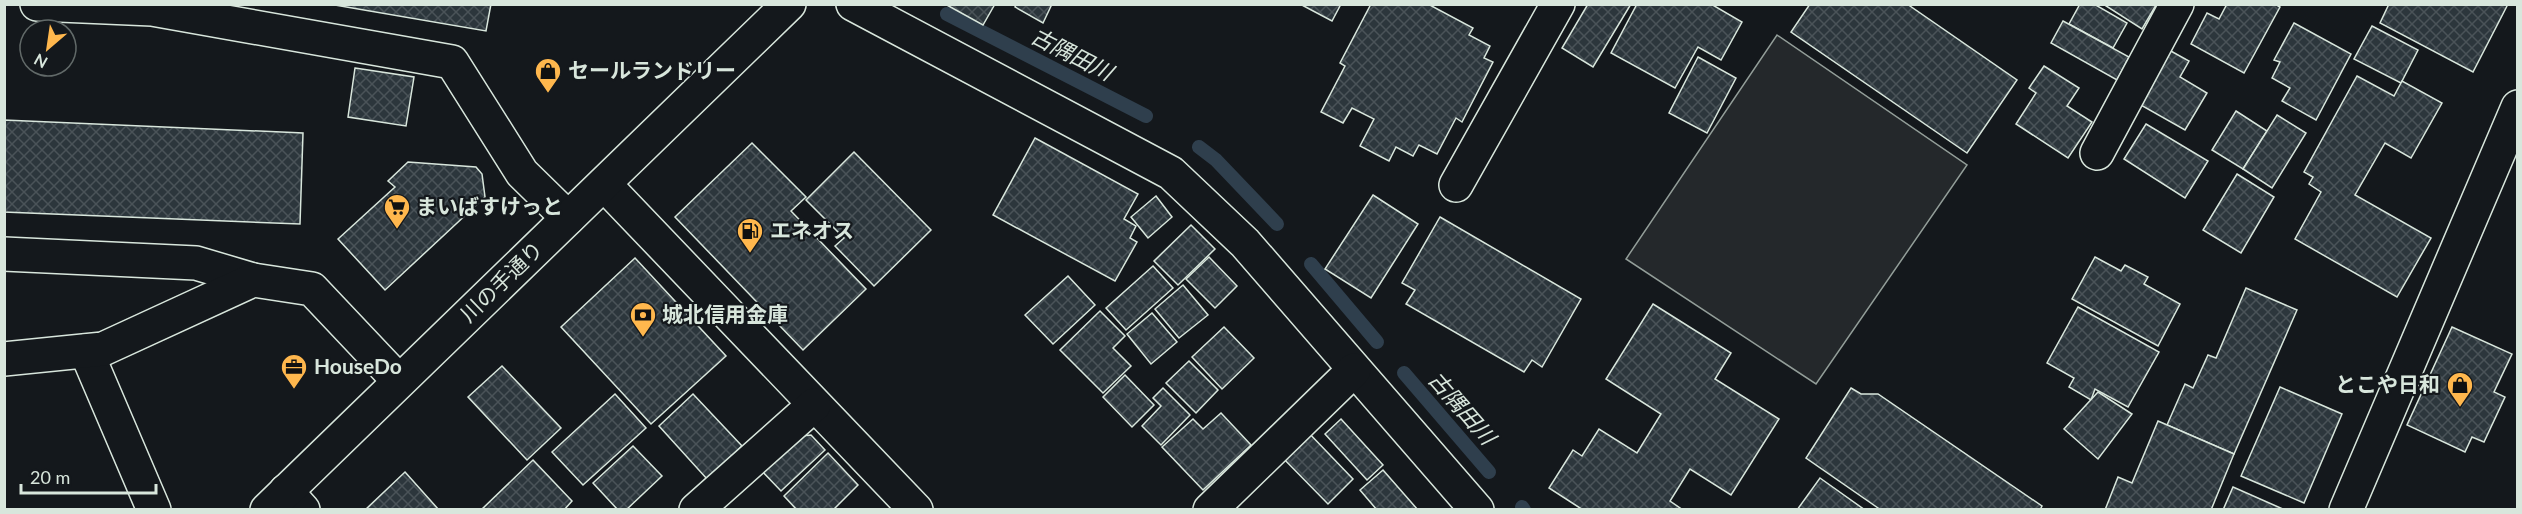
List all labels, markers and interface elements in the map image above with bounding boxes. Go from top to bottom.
north arrow [18,18,78,78]
water label: 古隅田川 [1027,22,1119,86]
text: N [30,50,50,73]
shop icon: セールランドリー [533,56,563,94]
place label: セールランドリー [568,57,736,82]
supermarket icon: まいばすけっと [382,192,412,230]
place label: まいばすけっと [416,193,563,218]
fuel station icon: エネオス [735,216,765,254]
place label: エネオス [770,217,854,242]
street label: 川の手通り [455,235,547,326]
bank icon: 城北信用金庫 [628,300,658,338]
place label: 城北信用金庫 [662,301,788,326]
office icon: HouseDo [279,352,309,390]
place label: HouseDo [314,353,402,378]
water label: 古隅田川 [1423,366,1503,451]
shop icon: とこや日和 [2445,370,2475,408]
place label: とこや日和 [2335,371,2440,396]
scale bar [21,457,156,495]
text: 20 m [30,466,70,488]

